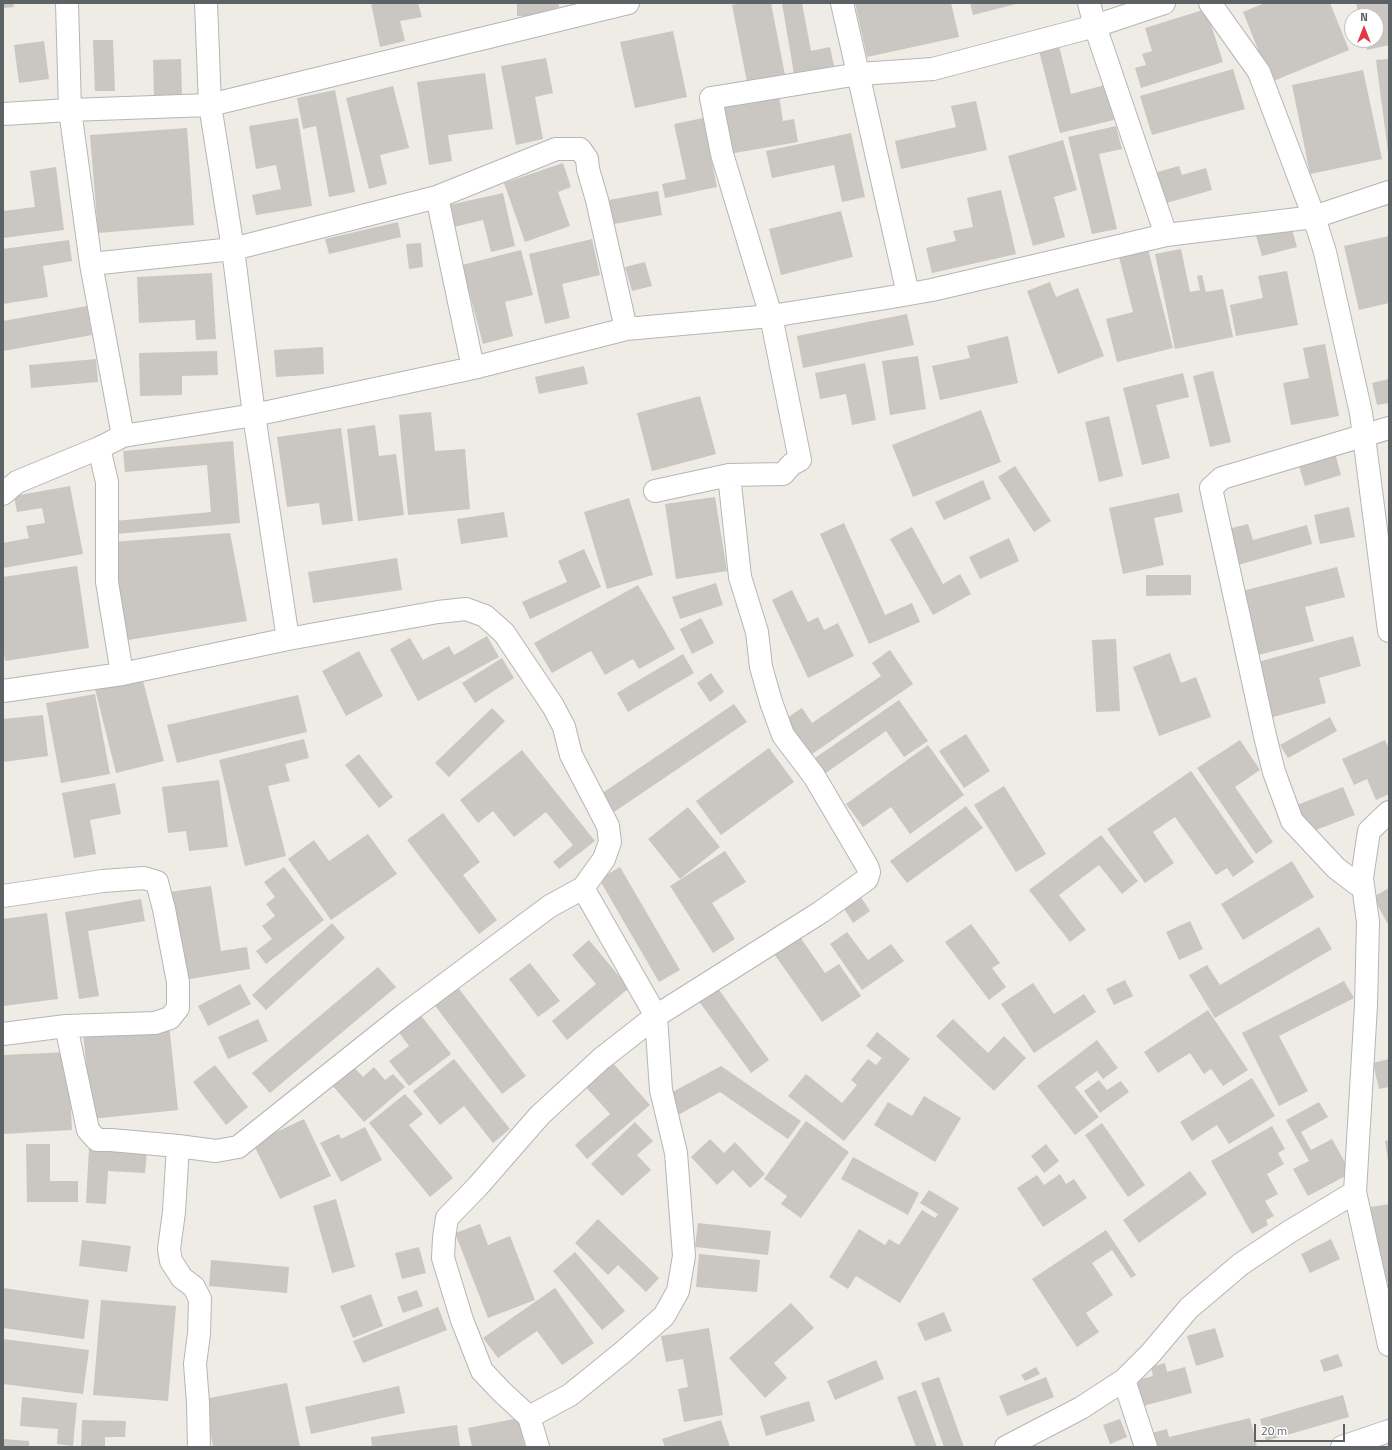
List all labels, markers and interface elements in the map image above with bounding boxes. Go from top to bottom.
north arrow [1344,8,1384,48]
text: N [1360,9,1368,25]
scale bar [1256,1416,1347,1442]
text: 20 m [1261,1421,1287,1440]

